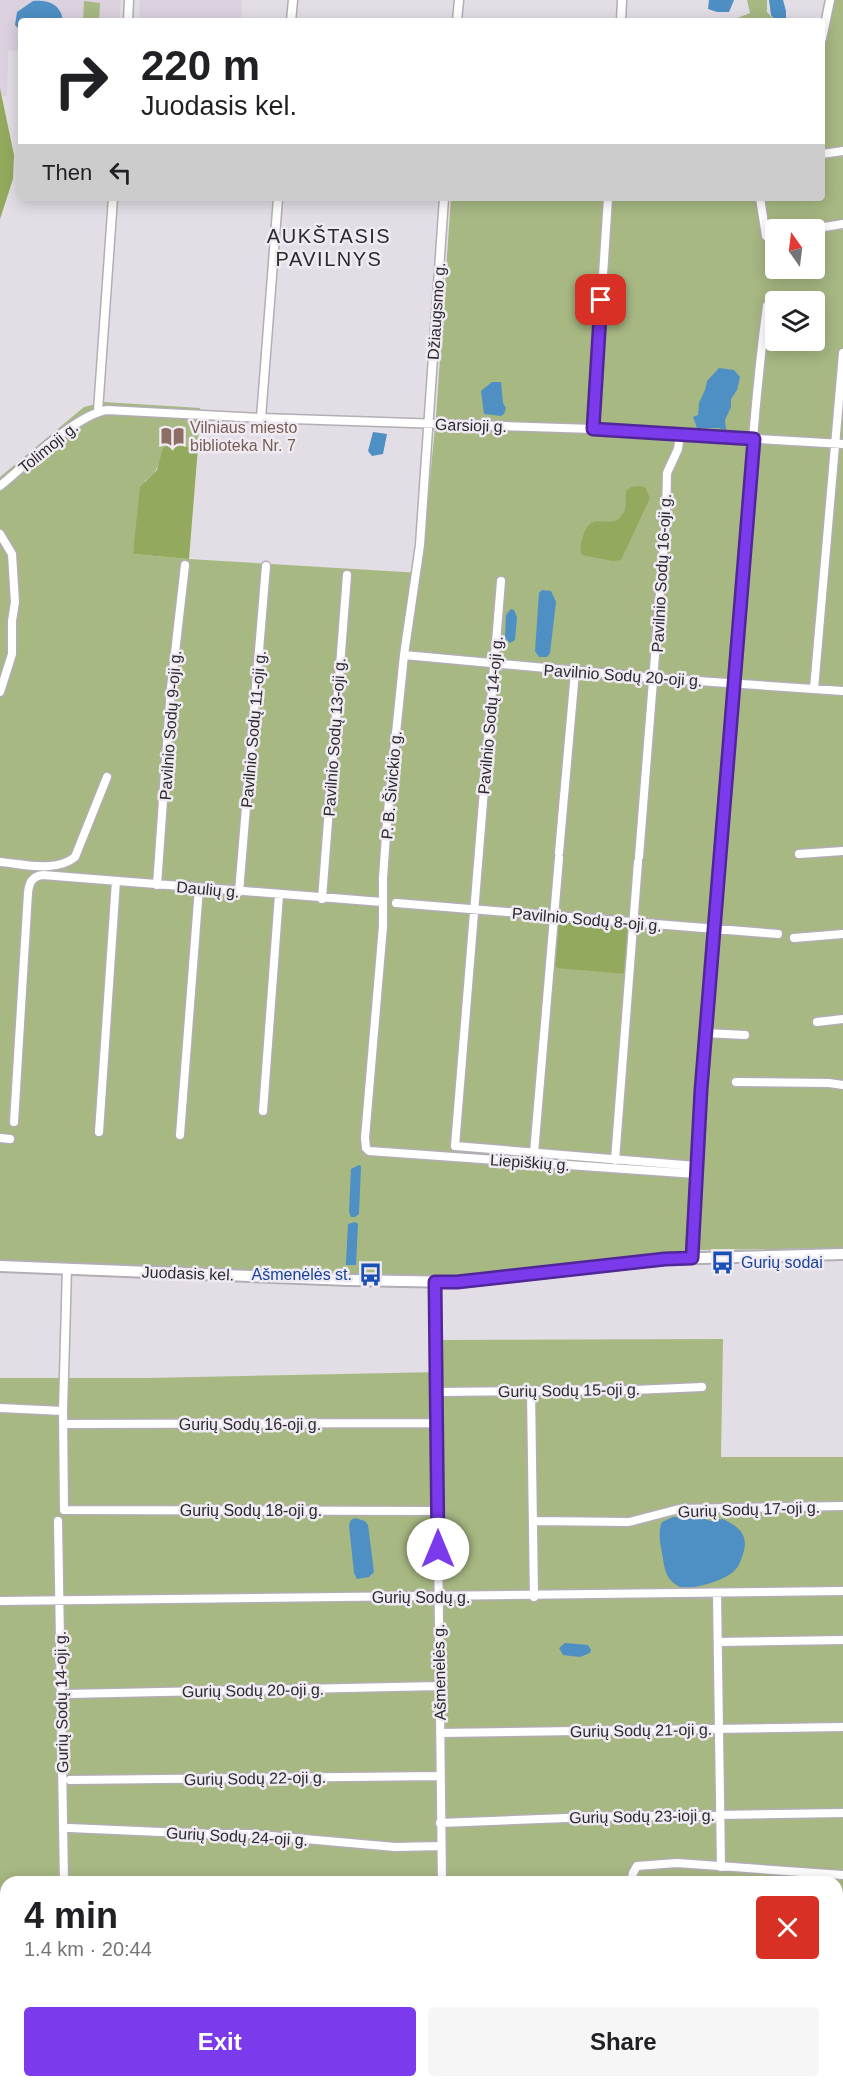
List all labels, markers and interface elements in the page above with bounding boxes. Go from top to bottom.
icon: right [42,42,120,120]
text: 220 m [141,42,260,89]
text: Juodasis kel. [141,91,297,121]
icon: left [104,156,137,189]
text: Then [42,160,92,185]
north arrow [765,219,825,279]
map controls [765,219,825,351]
district label: AUKŠTASIS PAVILNYS [267,225,391,270]
street label: Džiaugsmo g. [425,262,448,360]
pin [575,274,626,325]
icon: arrive [584,283,617,316]
button: layers [765,291,825,351]
street label: Garsioji g. [435,416,507,435]
street label: Tolimoji g. [15,418,81,476]
place label: Vilniaus miesto biblioteka Nr. 7 [190,419,297,454]
library icon: Vilniaus miesto biblioteka Nr. 7 [159,423,185,449]
street label: Pavilnio Sodų 16-oji g. [649,493,674,653]
street label: Pavilnio Sodų 14-oji g. [475,635,506,795]
street label: Pavilnio Sodų 9-oji g. [157,649,184,801]
street label: Pavilnio Sodų 11-oji g. [238,650,269,808]
street label: Pavilnio Sodų 13-oji g. [320,657,349,817]
street label: Pavilnio Sodų 20-oji g. [543,661,703,690]
street label: P. B. Šivickio g. [377,730,405,840]
street label: Daulių g. [176,878,240,901]
street label: Pavilnio Sodų 8-oji g. [511,904,663,935]
street label: Liepiškių g. [489,1151,570,1174]
bus stop icon: Gurių sodai [710,1249,736,1275]
place label: Gurių sodai [741,1254,823,1271]
bus stop icon: Ašmenėlės st. [357,1261,383,1287]
street label: Juodasis kel. [141,1263,235,1284]
place label: Ašmenėlės st. [252,1266,352,1283]
street label: Gurių Sodų 15-oji g. [498,1381,640,1400]
street label: Gurių Sodų 16-oji g. [179,1416,321,1433]
street label: Gurių Sodų 17-oji g. [678,1499,820,1520]
street label: Gurių Sodų 18-oji g. [180,1502,322,1519]
position arrow [406,1517,470,1581]
street label: Gurių Sodų g. [372,1589,470,1606]
street label: Ašmenėlės g. [430,1623,449,1721]
street label: Gurių Sodų 14-oji g. [52,1631,71,1773]
street label: Gurių Sodų 20-oji g. [182,1681,324,1700]
street label: Gurių Sodų 21-oji g. [570,1721,712,1740]
street label: Gurių Sodų 22-oji g. [184,1769,326,1788]
street label: Gurių Sodų 23-ioji g. [569,1807,715,1826]
street label: Gurių Sodų 24-oji g. [165,1824,308,1849]
text: 4 min [24,1895,118,1936]
button: close [756,1896,819,1959]
text: 1.4 km · 20:44 [24,1938,152,1960]
button: Exit [24,2007,416,2076]
button: Share [428,2007,819,2076]

